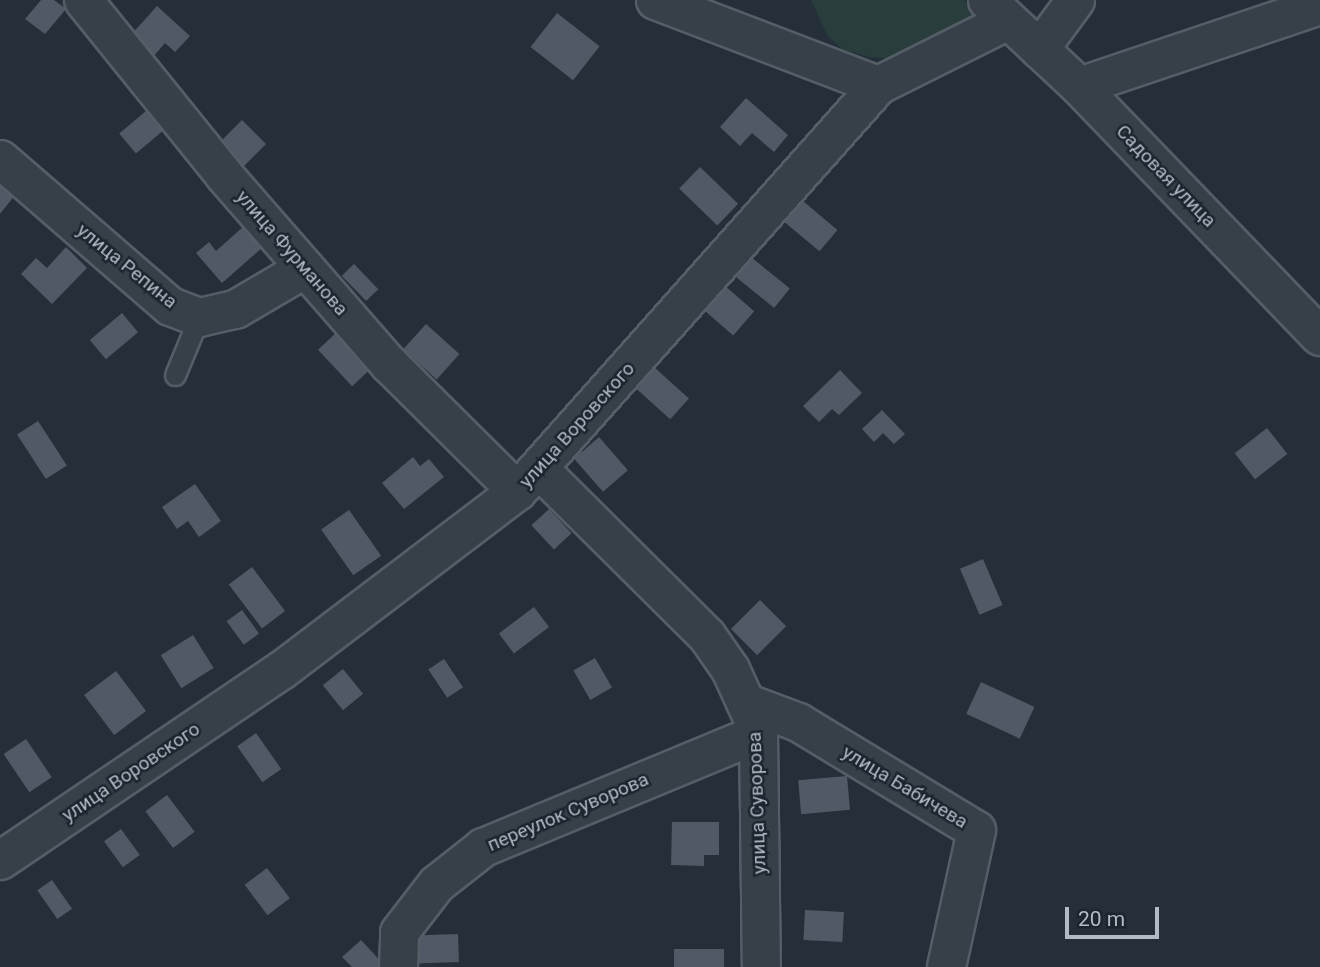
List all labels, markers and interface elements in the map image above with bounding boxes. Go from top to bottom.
street label: Садовая улица [1111,120,1221,232]
street label: улица Фурманова [231,186,353,320]
street label: улица Репина [72,219,182,313]
street label: улица Воровского [515,357,639,493]
street label: улица Воровского [58,717,204,827]
street label: улица Суворова [743,731,771,875]
street label: улица Бабичева [838,741,972,833]
street label: переулок Суворова [484,768,652,856]
scale bar [1068,894,1162,938]
text: 20 m [1078,907,1125,931]

